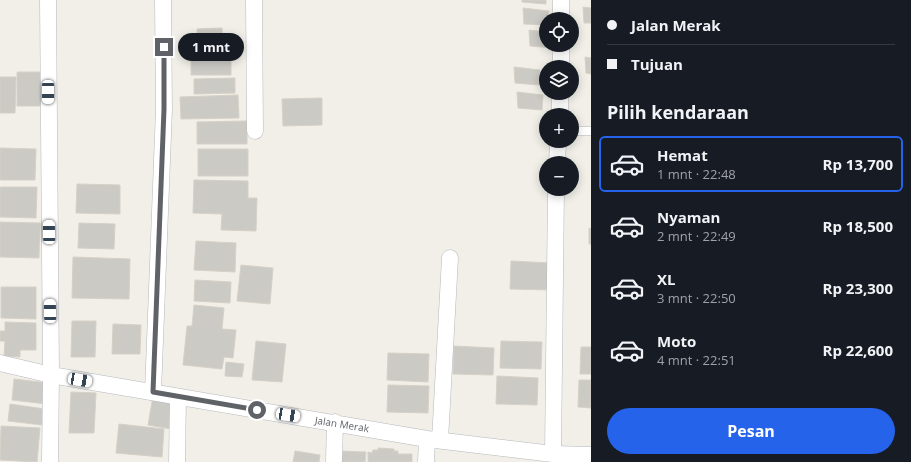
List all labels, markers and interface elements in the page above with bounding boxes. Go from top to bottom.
map controls [539,12,579,196]
button: locate [539,12,579,52]
text: Jalan Merak [631,15,721,35]
callout: 1 mnt [178,33,244,61]
route end [155,38,173,56]
text: 1 mnt [192,38,230,56]
text: Tujuan [631,54,683,74]
button: layers [539,60,579,100]
car [42,80,54,104]
text: Pilih kendaraan [607,100,749,124]
button: + [539,108,579,148]
text: Hemat [657,145,708,165]
icon: car [609,146,645,182]
text: Rp 13,700 [823,154,893,174]
button: − [539,156,579,196]
text: 1 mnt · 22:48 [657,165,736,183]
text: Nyaman [657,207,720,227]
icon: car [609,208,645,244]
text: Rp 18,500 [823,216,893,236]
car [43,220,55,244]
text: 2 mnt · 22:49 [657,227,736,245]
text: XL [657,269,675,289]
icon: car [609,270,645,306]
text: Rp 23,300 [823,278,893,298]
text: 3 mnt · 22:50 [657,289,736,307]
car [44,299,56,323]
text: Moto [657,331,696,351]
icon: car [609,332,645,368]
text: Rp 22,600 [823,340,893,360]
text: 4 mnt · 22:51 [657,351,736,369]
car [67,372,93,388]
route start [248,401,266,419]
car [275,407,301,423]
button: Pesan [607,408,895,454]
street label: Jalan Merak [313,413,371,435]

